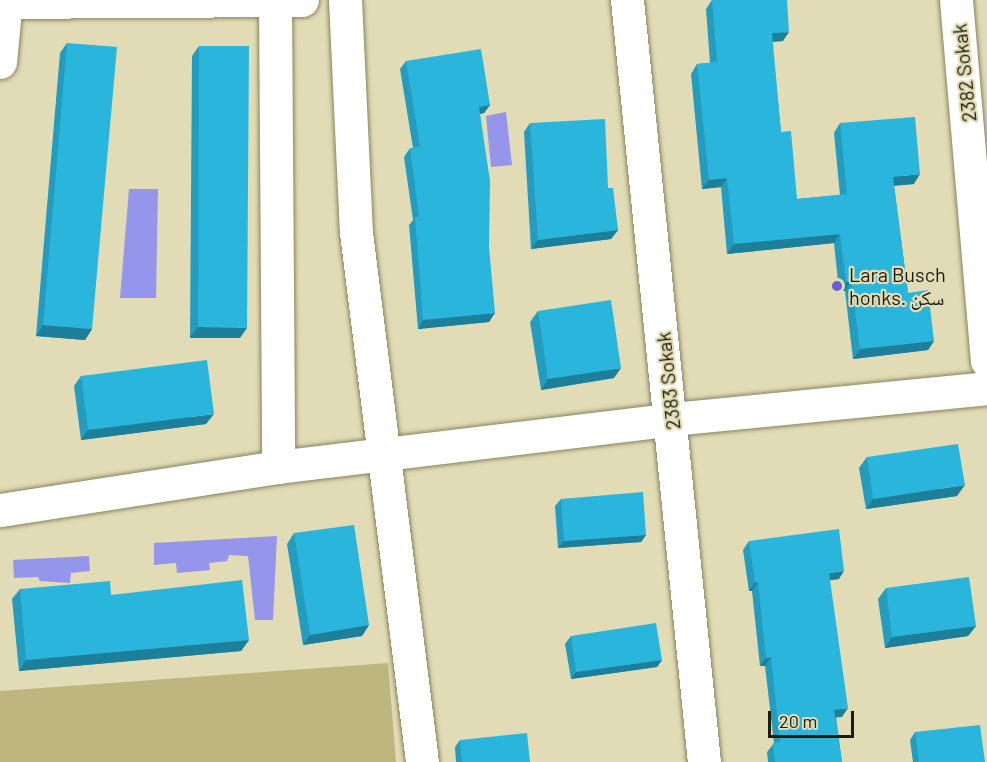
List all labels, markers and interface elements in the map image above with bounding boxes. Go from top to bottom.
street label: 2382 Sokak [947,23,981,123]
place label: Lara Busch honks. سكن [849,262,946,309]
marker: Lara Busch honks. سكن [830,279,844,293]
street label: 2383 Sokak [651,331,685,431]
scale bar [771,699,856,737]
text: 20 m [779,710,817,732]

